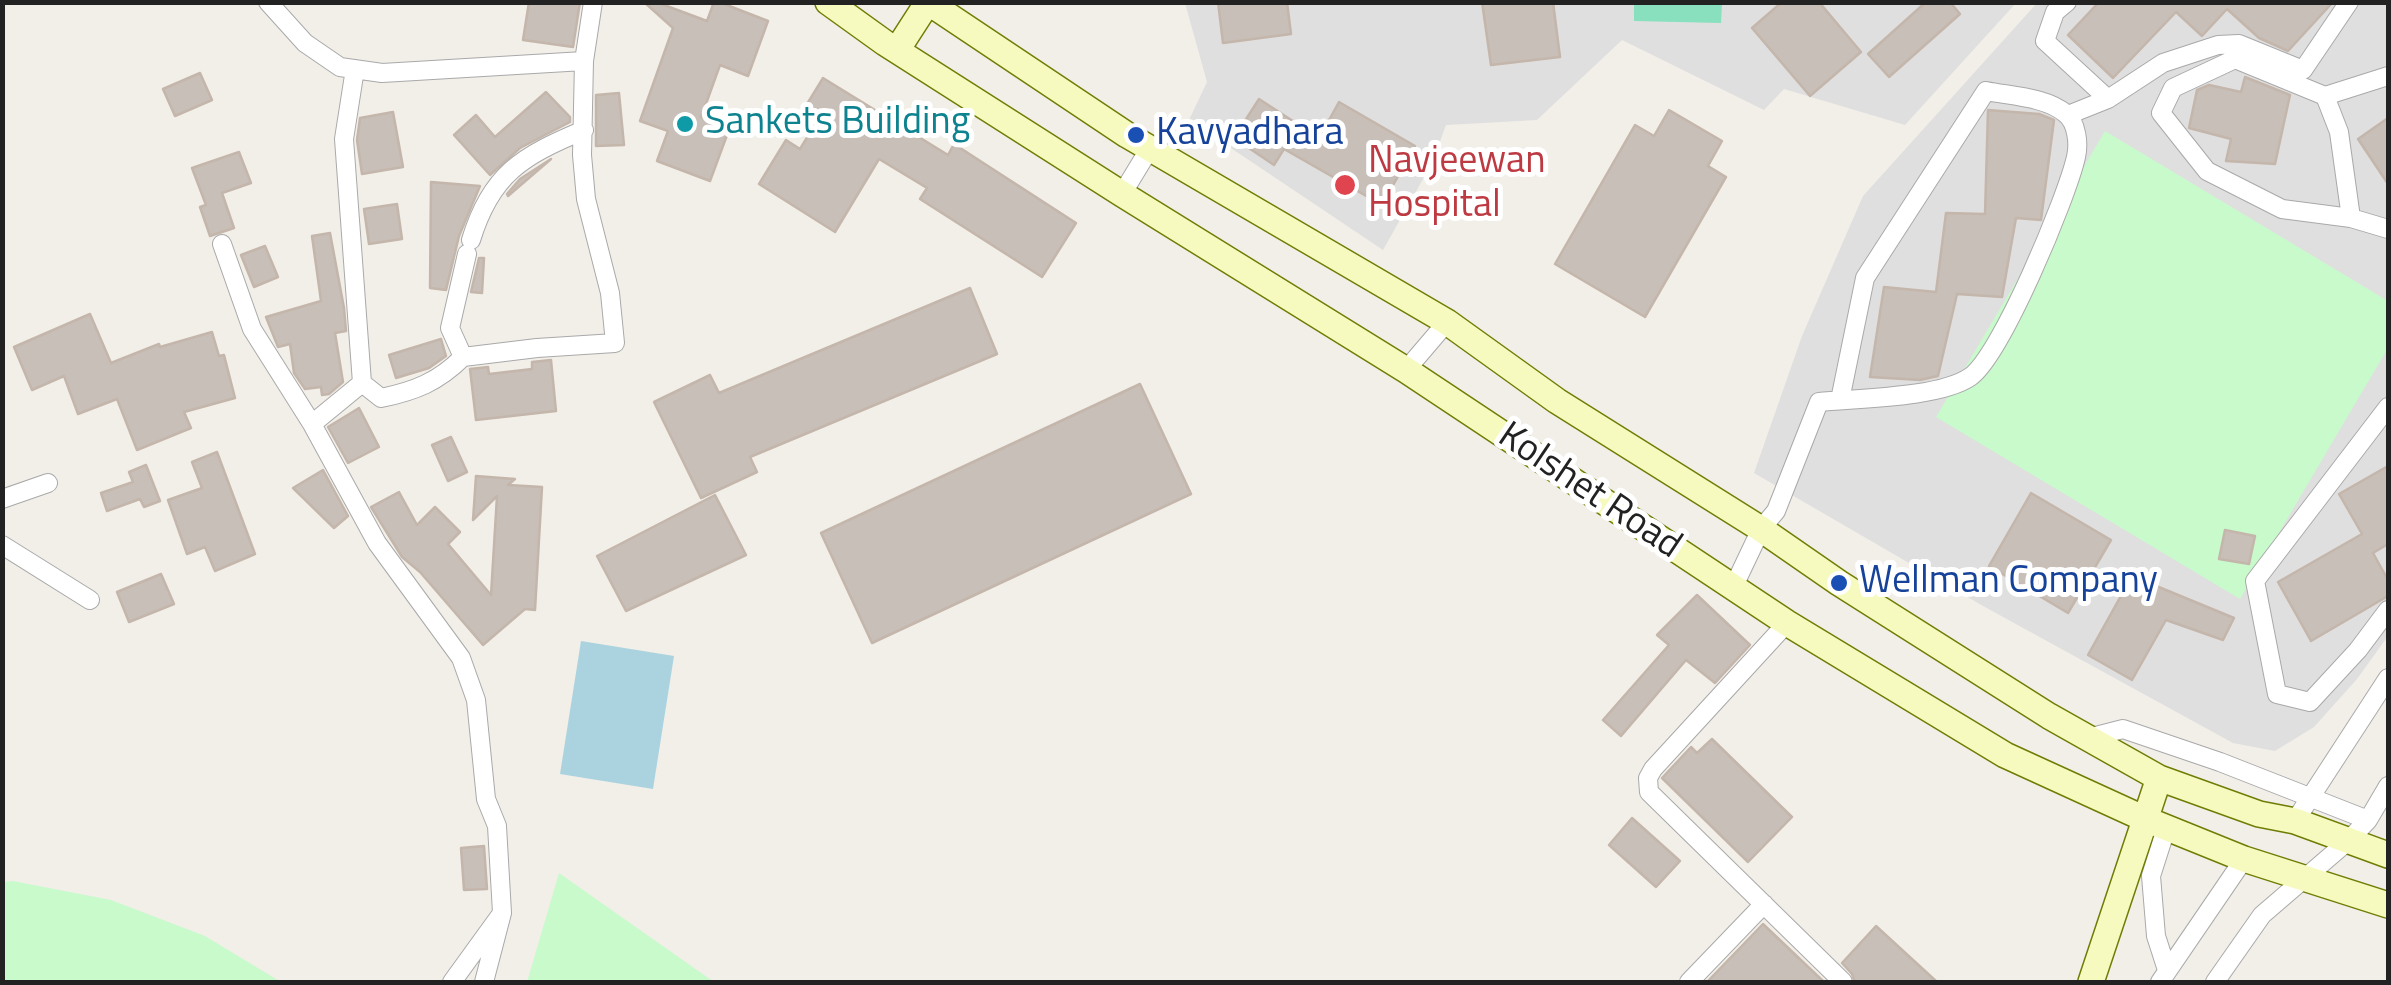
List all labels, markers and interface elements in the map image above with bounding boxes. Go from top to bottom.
place label: Sankets Building [705,101,970,147]
place label: Kavyadhara [1156,112,1344,158]
marker: Sankets Building [674,113,696,135]
marker: Kavyadhara [1125,124,1147,146]
place label: Navjeewan Hospital [1368,140,1546,230]
marker: Navjeewan Hospital [1332,172,1358,198]
street label: Kolshet Road [1489,414,1689,570]
place label: Wellman Company [1859,560,2158,606]
marker: Wellman Company [1828,572,1850,594]

